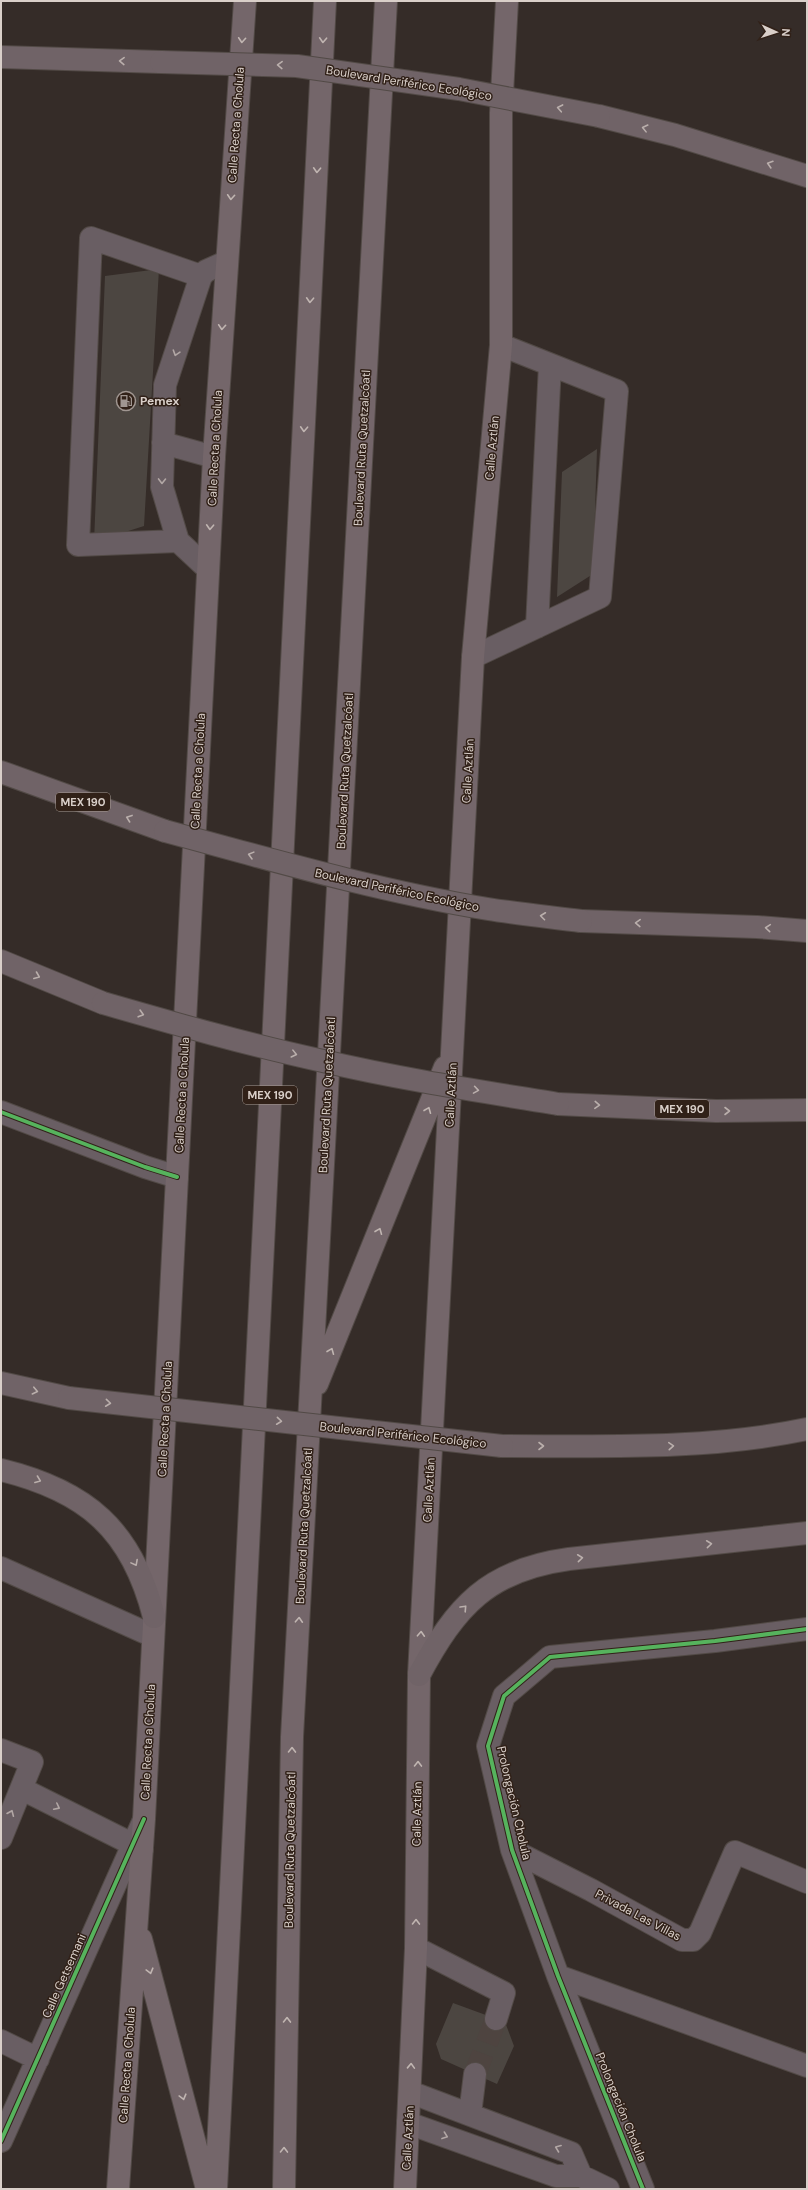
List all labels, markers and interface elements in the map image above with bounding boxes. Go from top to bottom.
north arrow [756,12,796,52]
text: N [779,28,793,37]
one-way arrow [238,37,247,43]
one-way arrow [319,37,327,43]
one-way arrow [119,56,125,65]
one-way arrow [277,61,283,69]
street label: Boulevard Periférico Ecológico [325,62,493,104]
street label: Calle Recta a Cholula [224,66,248,184]
one-way arrow [557,105,563,113]
one-way arrow [642,124,648,132]
one-way arrow [767,160,774,169]
one-way arrow [312,167,321,173]
one-way arrow [226,194,235,200]
one-way arrow [306,297,315,303]
one-way arrow [217,324,226,330]
one-way arrow [172,349,181,356]
street label: Boulevard Ruta Quetzalcóatl [350,370,374,526]
fuel station icon: Pemex [115,390,137,412]
street label: Calle Recta a Cholula [204,390,226,506]
place label: Pemex [140,393,179,409]
street label: Calle Aztlán [481,415,503,481]
one-way arrow [299,426,308,432]
one-way arrow [158,478,166,484]
one-way arrow [206,524,215,530]
street label: Boulevard Ruta Quetzalcóatl [333,693,357,849]
street label: Calle Recta a Cholula [187,713,209,829]
street label: Calle Aztlán [458,738,478,804]
road number: MEX 190 [56,793,110,811]
one-way arrow [125,814,132,823]
one-way arrow [248,851,255,860]
street label: Boulevard Periférico Ecológico [313,865,481,915]
one-way arrow [539,912,546,921]
one-way arrow [635,919,641,927]
one-way arrow [765,924,771,933]
one-way arrow [34,972,41,980]
one-way arrow [137,1009,144,1018]
street label: Boulevard Ruta Quetzalcóatl [315,1017,339,1173]
street label: Calle Recta a Cholula [171,1037,193,1153]
one-way arrow [290,1050,297,1058]
street label: Calle Aztlán [441,1062,461,1128]
one-way arrow [473,1085,479,1094]
road number: MEX 190 [243,1086,297,1104]
road number: MEX 190 [655,1100,709,1118]
one-way arrow [594,1101,600,1110]
one-way arrow [423,1106,431,1114]
one-way arrow [724,1107,730,1115]
one-way arrow [375,1227,383,1234]
one-way arrow [326,1348,334,1355]
street label: Calle Recta a Cholula [154,1361,176,1477]
one-way arrow [32,1386,38,1394]
one-way arrow [105,1398,111,1407]
one-way arrow [276,1417,282,1426]
street label: Boulevard Periférico Ecológico [319,1418,487,1452]
one-way arrow [668,1441,674,1450]
one-way arrow [538,1442,544,1450]
street label: Boulevard Ruta Quetzalcóatl [292,1448,316,1604]
street label: Calle Aztlán [419,1457,439,1523]
one-way arrow [35,1476,42,1484]
one-way arrow [706,1540,712,1549]
one-way arrow [577,1553,583,1562]
one-way arrow [130,1559,137,1566]
one-way arrow [459,1605,467,1613]
one-way arrow [294,1617,303,1623]
one-way arrow [417,1631,426,1637]
street label: Calle Recta a Cholula [137,1684,159,1800]
street label: Prolongación Cholula [493,1744,535,1862]
one-way arrow [288,1747,296,1753]
one-way arrow [414,1761,422,1767]
street label: Boulevard Ruta Quetzalcóatl [281,1772,299,1928]
street label: Calle Aztlán [408,1781,426,1847]
one-way arrow [52,1802,60,1809]
one-way arrow [7,1810,15,1817]
street label: Privada Las Villas [592,1886,684,1944]
one-way arrow [412,1919,420,1925]
street label: Calle Getsemani [38,1931,90,2021]
one-way arrow [145,1968,154,1975]
street label: Calle Recta a Cholula [115,2006,139,2124]
one-way arrow [283,2017,291,2023]
street label: Prolongación Cholula [592,2050,650,2164]
one-way arrow [407,2063,416,2069]
one-way arrow [178,2093,187,2100]
street label: Calle Aztlán [398,2105,418,2171]
one-way arrow [441,2131,448,2140]
one-way arrow [554,2145,561,2153]
one-way arrow [280,2147,289,2153]

